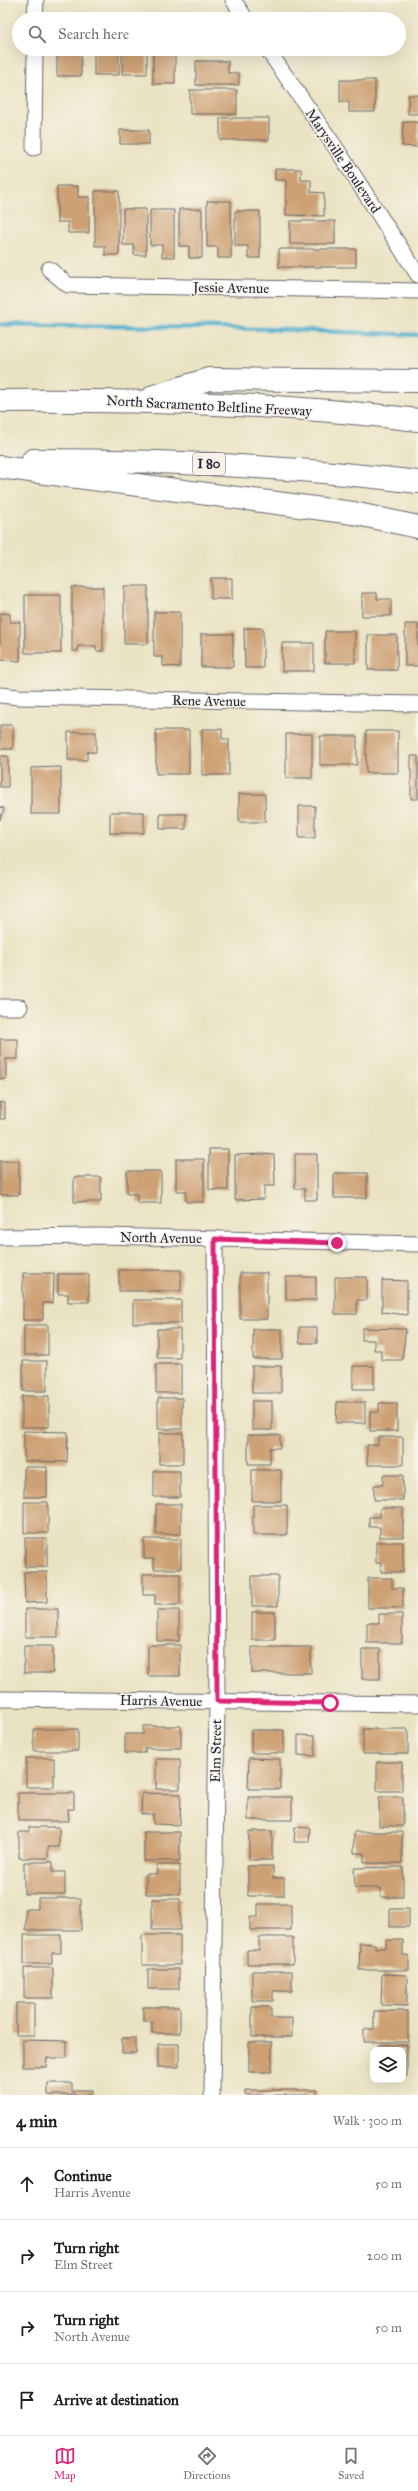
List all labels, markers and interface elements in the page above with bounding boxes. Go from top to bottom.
search box [12,12,406,56]
icon: search [26,23,48,45]
text: Search here [58,25,129,43]
street label: Marysville Boulevard [302,105,384,217]
street label: Jessie Avenue [191,279,269,298]
street label: North Sacramento Beltline Freeway [106,392,313,420]
road number: I 80 [193,453,225,475]
street label: Rene Avenue [172,692,246,710]
street label: North Avenue [120,1229,202,1247]
route end [328,1234,346,1252]
street label: Harris Avenue [120,1692,203,1710]
route start [321,1694,339,1712]
street label: Elm Street [207,1719,225,1783]
map controls [370,2047,406,2083]
button: layers [370,2047,406,2083]
text: 4 min [16,2111,57,2132]
text: Walk · 300 m [333,2113,402,2129]
text: Continue [54,2167,112,2185]
icon: ahead [16,2173,38,2195]
text: 50 m [375,2176,402,2192]
text: Harris Avenue [54,2185,131,2201]
text: Turn right [54,2239,119,2257]
icon: right [16,2245,38,2267]
text: 200 m [367,2248,402,2264]
text: Elm Street [54,2257,113,2273]
text: Turn right [54,2311,119,2329]
icon: right [16,2317,38,2339]
text: 50 m [375,2320,402,2336]
text: North Avenue [54,2329,130,2345]
icon: arrive [16,2389,38,2411]
text: Arrive at destination [54,2391,179,2409]
tab: Map [54,2445,76,2482]
tab: Directions [183,2445,231,2482]
tab: Saved [338,2445,364,2482]

